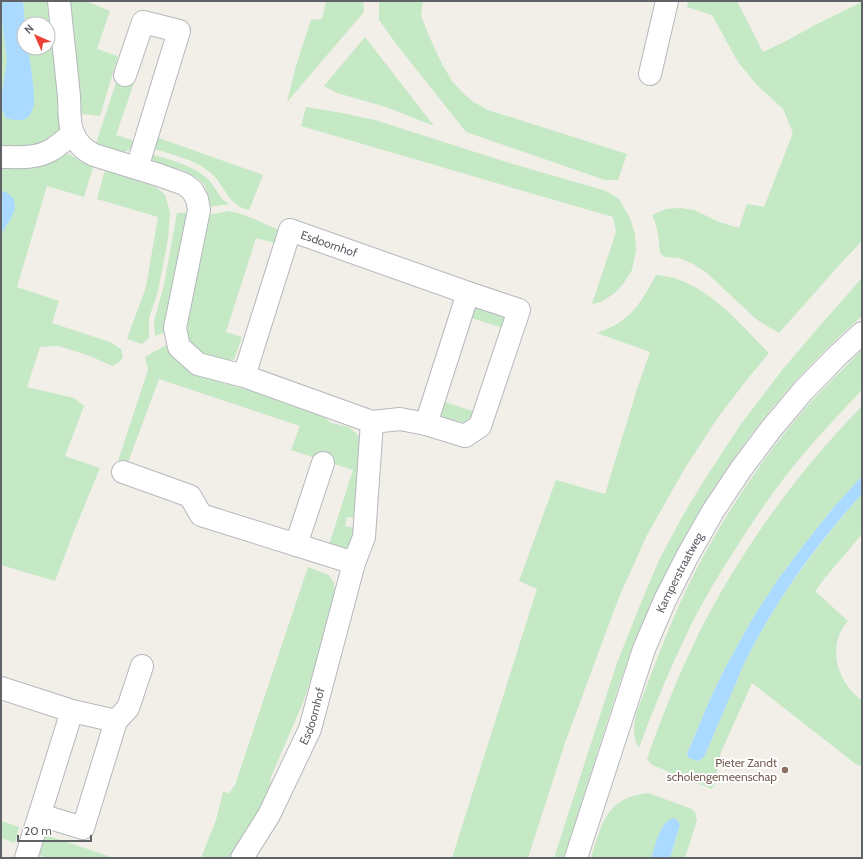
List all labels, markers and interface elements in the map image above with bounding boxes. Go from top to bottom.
north arrow [16,16,56,56]
text: N [21,21,37,37]
street label: Esdoornhof [299,227,359,260]
street label: Kamperstraatweg [652,529,707,615]
street label: Esdoornhof [296,686,328,747]
place label: Pieter Zandt scholengemeenschap [667,755,777,784]
marker: Pieter Zandt scholengemeenschap [780,765,790,775]
scale bar [18,817,91,843]
text: 20 m [24,823,52,838]

